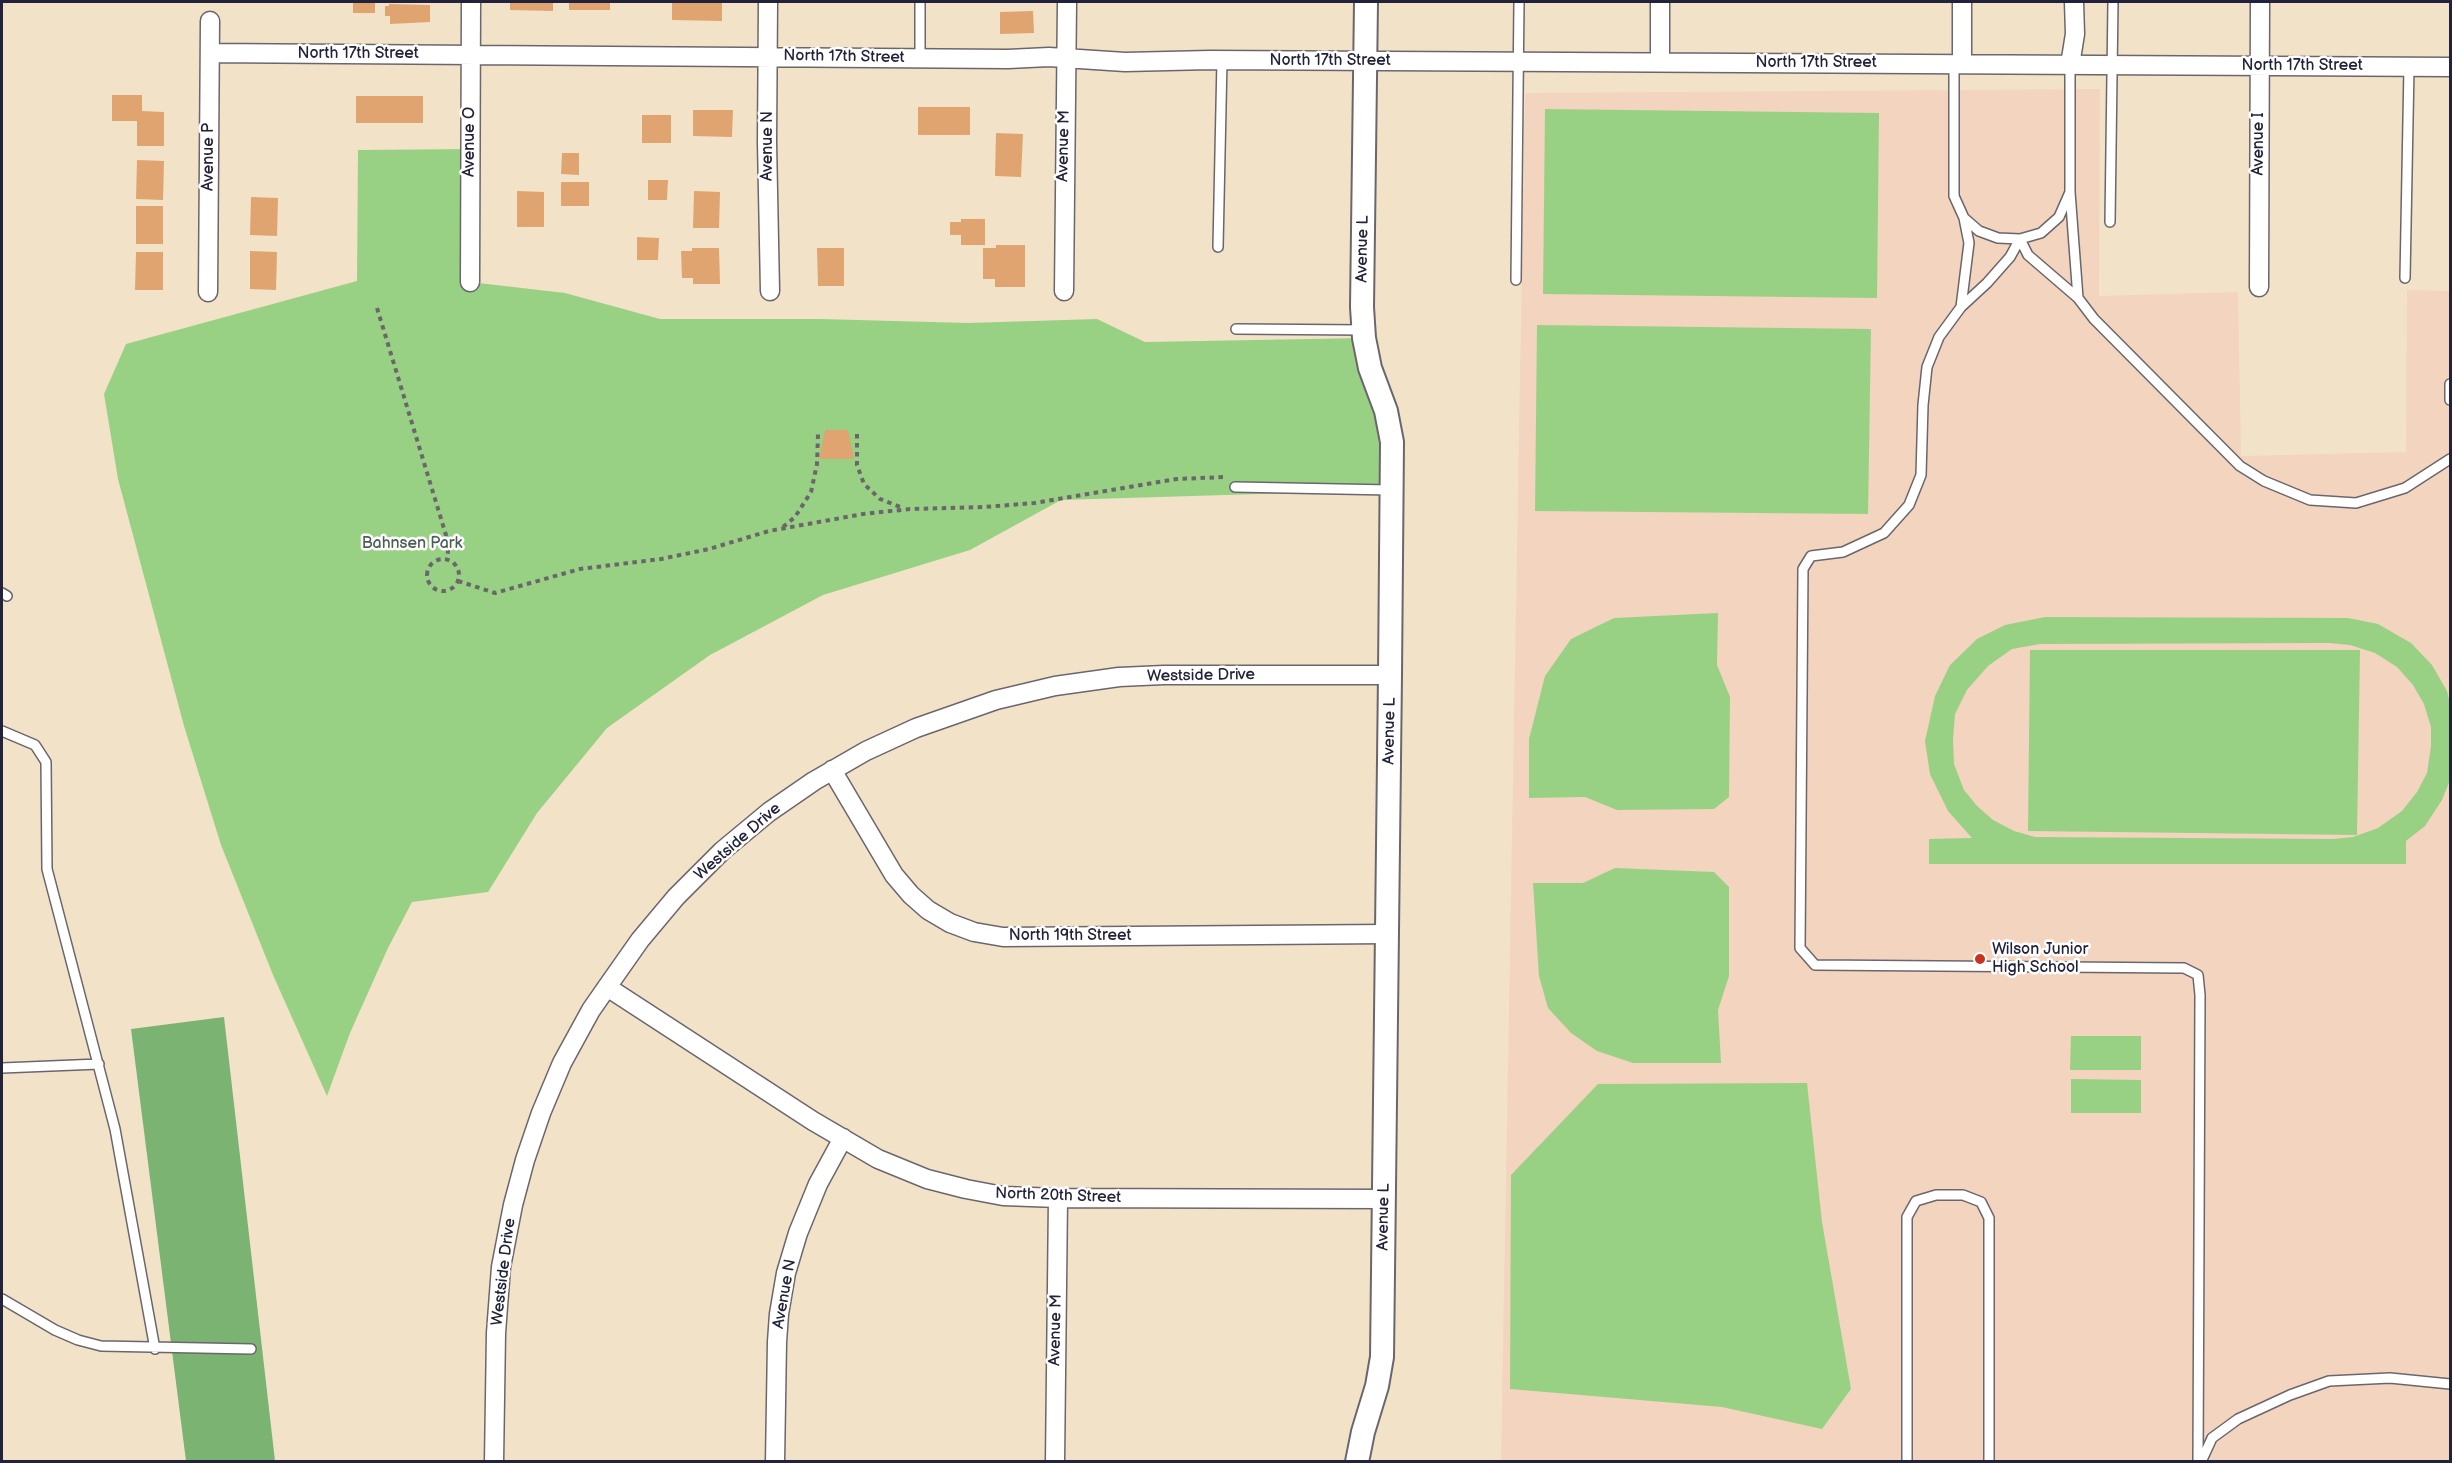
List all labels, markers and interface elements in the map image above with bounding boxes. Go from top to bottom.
street label: North 17th Street [297,44,419,64]
street label: North 17th Street [783,46,905,68]
street label: North 17th Street [1269,51,1391,71]
street label: North 17th Street [1755,53,1877,73]
street label: North 17th Street [2241,56,2363,76]
street label: Avenue O [460,107,480,177]
street label: Avenue M [1054,110,1074,182]
street label: Avenue N [758,111,778,181]
street label: Avenue I [2249,113,2269,175]
street label: Avenue P [199,123,219,191]
street label: Avenue L [1353,215,1373,283]
park label: Bahnsen Park [362,534,462,554]
street label: Westside Drive [1147,665,1255,687]
street label: Avenue L [1380,697,1400,765]
street label: Westside Drive [691,799,785,885]
street label: North 19th Street [1009,926,1131,946]
place label: Wilson Junior High School [1992,940,2088,978]
marker: Wilson Junior High School [1973,952,1987,966]
street label: Avenue L [1374,1183,1394,1251]
street label: North 20th Street [995,1184,1121,1208]
street label: Westside Drive [488,1217,520,1327]
street label: Avenue N [769,1258,801,1330]
street label: Avenue M [1046,1294,1066,1366]

